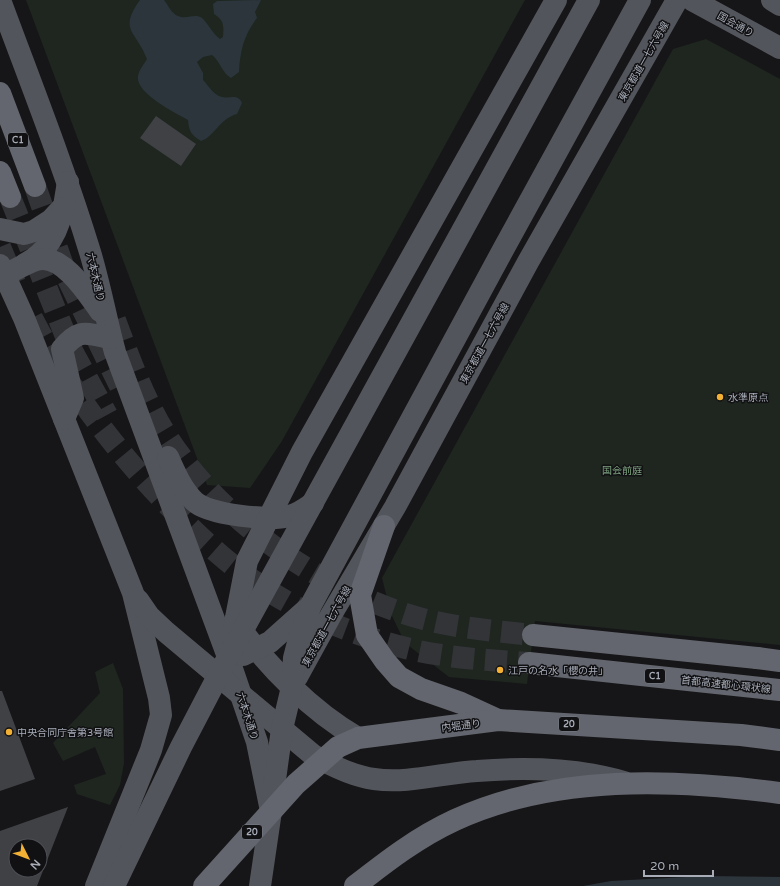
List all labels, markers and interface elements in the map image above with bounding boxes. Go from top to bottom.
street label: 国会通り [715,10,756,40]
street label: 東京都道一七六号線 [616,20,672,103]
road number: C1 [8,133,28,147]
street label: 六本木通り [84,252,106,303]
street label: 東京都道一七六号線 [458,301,512,386]
marker: 水準原点 [715,392,725,402]
place label: 水準原点 [728,392,768,404]
park label: 国会前庭 [602,465,642,477]
street label: 東京都道一七六号線 [300,584,354,669]
marker: 江戸の名水「櫻の井」 [495,665,505,675]
place label: 江戸の名水「櫻の井」 [508,665,608,677]
road number: C1 [645,669,665,683]
street label: 首都高速都心環状線 [681,674,771,696]
street label: 六本木通り [234,691,260,742]
road number: 20 [559,717,579,731]
street label: 内堀通り [441,718,482,734]
marker: 中央合同庁舎第3号館 [4,727,14,737]
place label: 中央合同庁舎第3号館 [17,727,113,739]
road number: 20 [242,825,262,839]
north arrow [8,838,48,878]
scale bar [644,852,713,878]
text: N [27,857,43,872]
text: 20 m [650,859,679,873]

